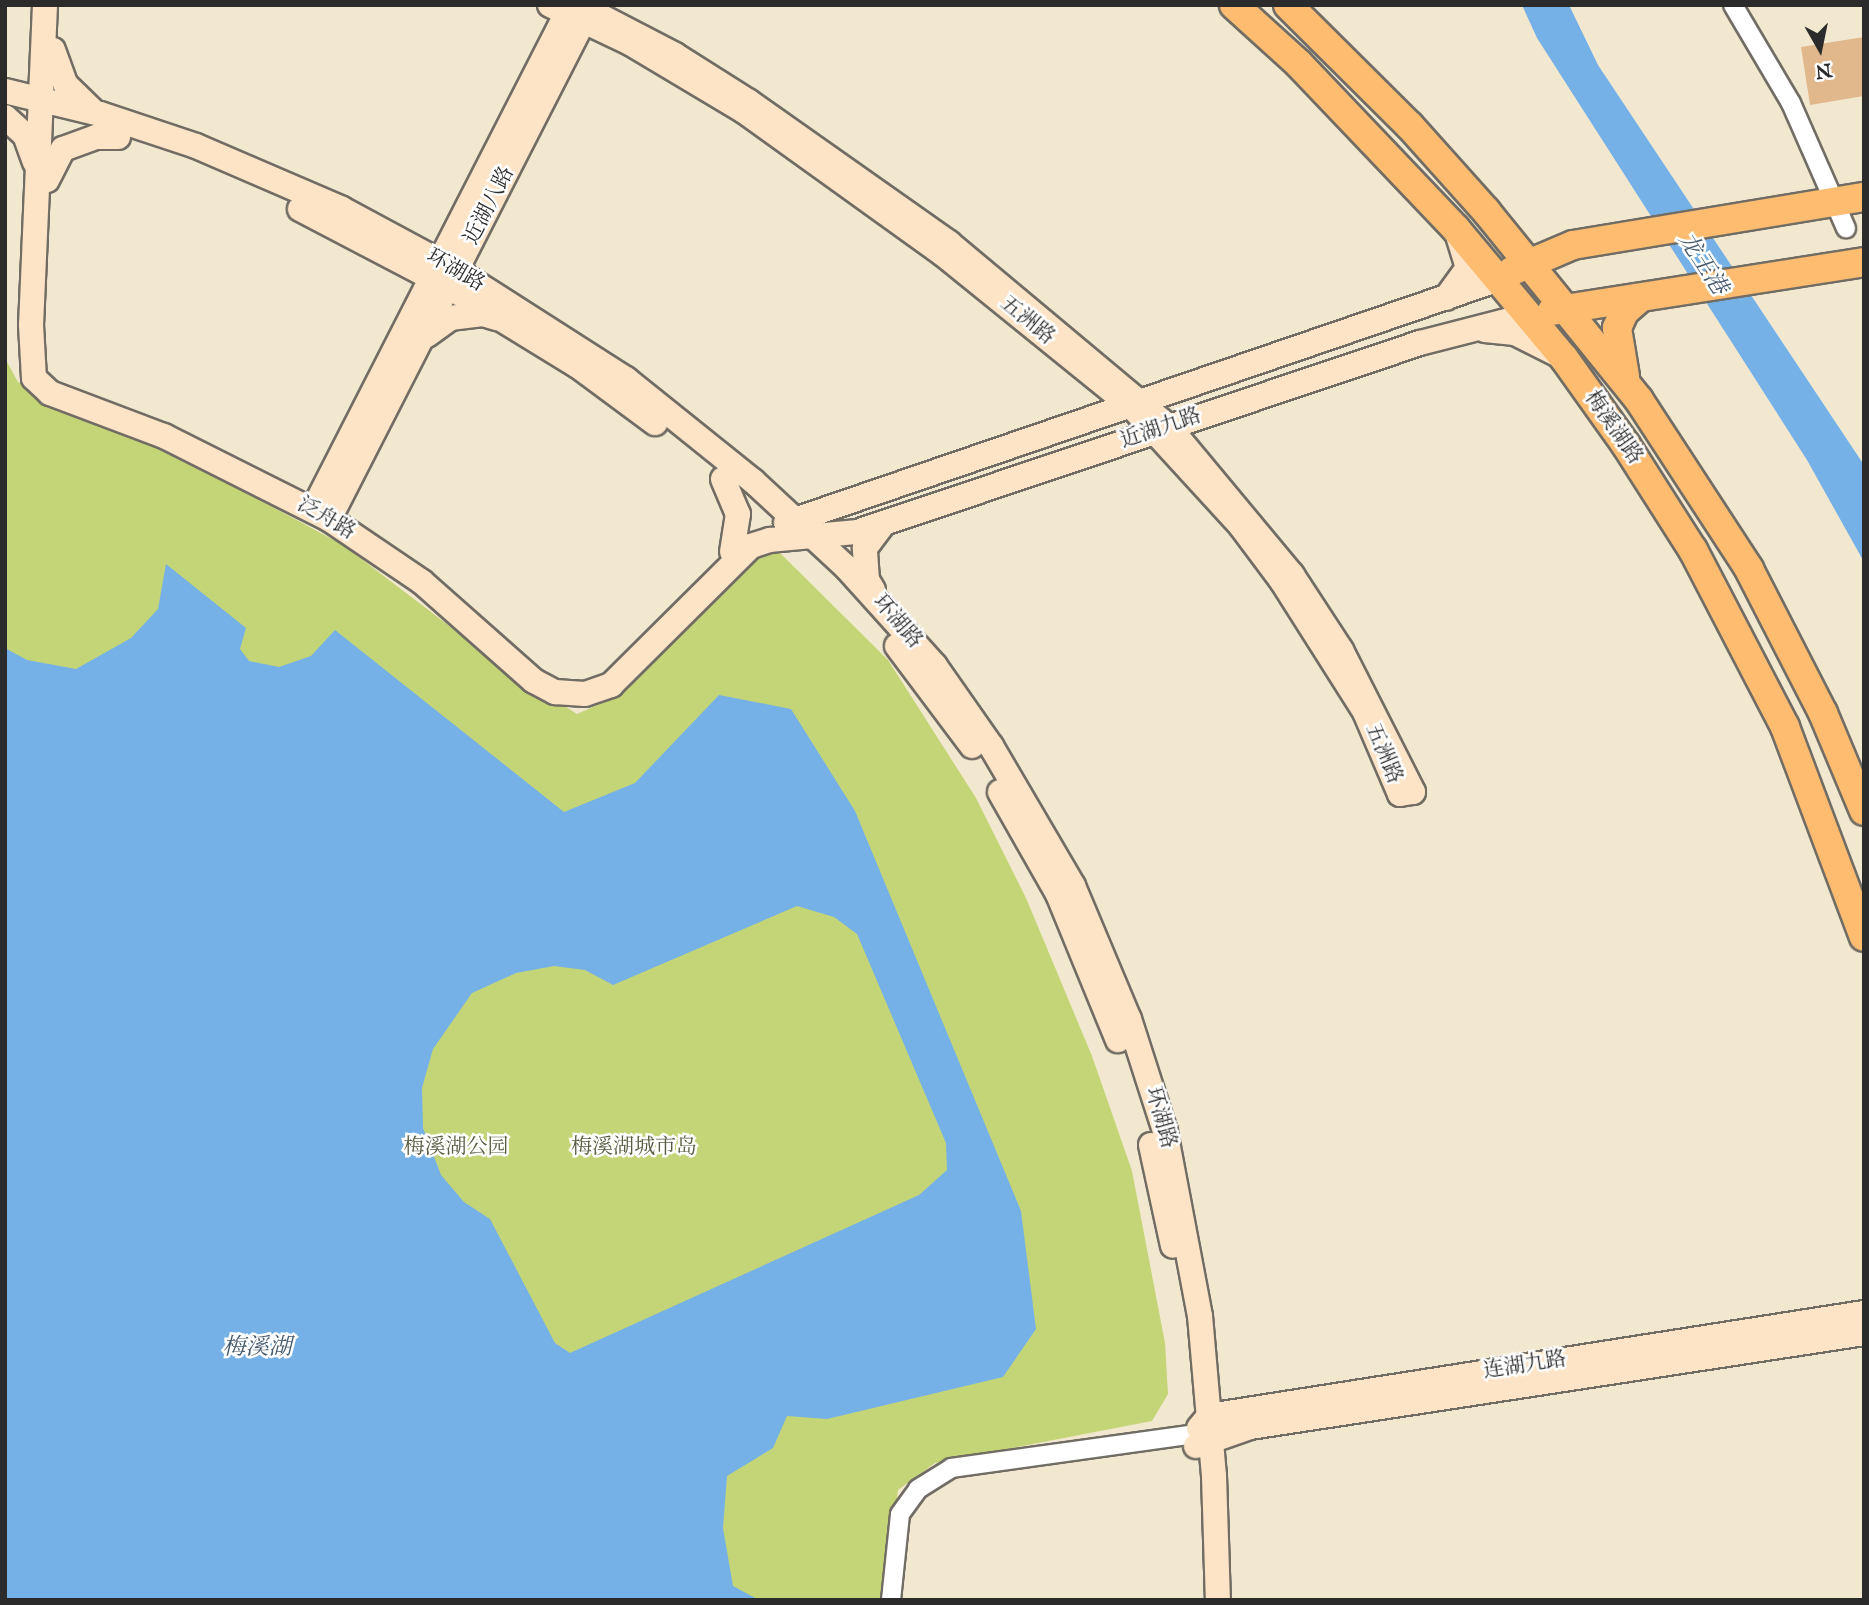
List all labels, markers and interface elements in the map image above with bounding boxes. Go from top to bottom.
north arrow [1785,14,1855,84]
text: N [1813,57,1833,83]
street label: 近湖八路 [460,163,520,249]
water label: 龙王港 [1672,228,1732,300]
street label: 环湖路 [421,244,489,298]
street label: 五洲路 [995,291,1059,351]
street label: 梅溪湖路 [1579,386,1647,470]
street label: 近湖九路 [1117,403,1205,455]
street label: 泛舟路 [292,492,360,546]
street label: 环湖路 [867,590,927,654]
street label: 五洲路 [1359,720,1407,788]
street label: 环湖路 [1139,1084,1181,1152]
park label: 梅溪湖公园 [404,1135,508,1161]
park label: 梅溪湖城市岛 [571,1135,697,1161]
water label: 梅溪湖 [223,1334,291,1362]
street label: 连湖九路 [1482,1347,1568,1385]

